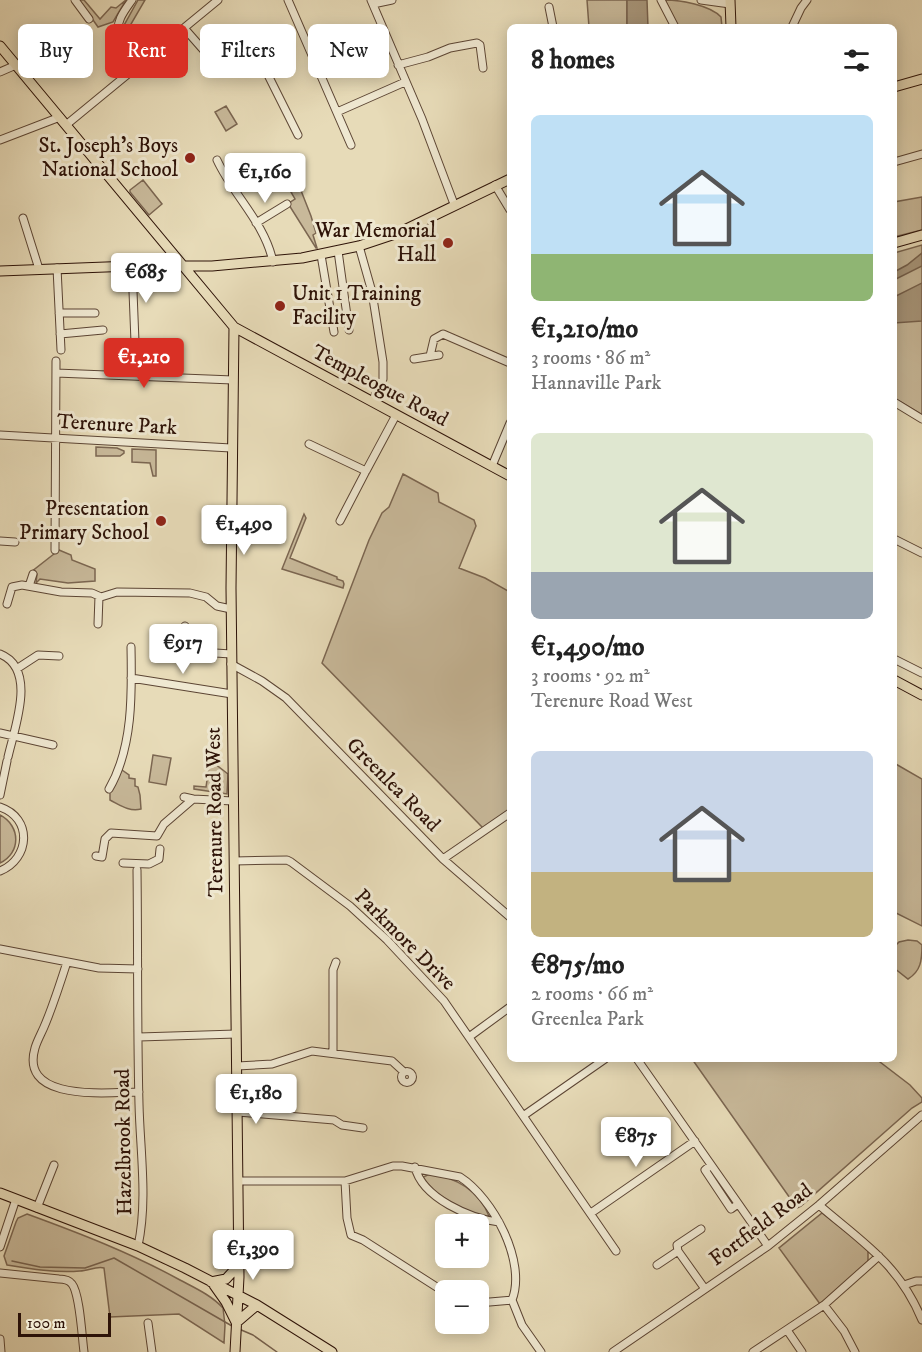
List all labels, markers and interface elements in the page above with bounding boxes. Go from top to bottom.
chip: Buy [18,24,93,78]
chip: Rent [105,24,188,78]
chip: Filters [200,24,296,78]
chip: New [308,24,389,78]
text: 8 homes [531,44,615,77]
icon: filters [840,44,873,77]
place label: St. Joseph's Boys National School [38,133,179,183]
marker: St. Joseph's Boys National School [183,151,197,165]
pin: €1,160 [216,153,314,204]
icon: home [648,154,756,262]
text: €1,160 [239,160,291,185]
place label: War Memorial Hall [314,218,437,268]
marker: War Memorial Hall [441,236,455,250]
pin: €685 [110,253,182,304]
text: €685 [125,260,167,285]
place label: Unit 1 Training Facility [292,281,422,331]
marker: Unit 1 Training Facility [273,299,287,313]
text: €1,210/mo [531,313,638,346]
pin: €1,210 [95,338,193,389]
street label: Templeogue Road [307,339,453,433]
text: €1,210 [118,345,170,370]
text: 3 rooms · 86 m² [531,346,650,371]
text: Hannaville Park [531,371,661,396]
street label: Terenure Park [56,409,178,441]
icon: home [648,472,756,580]
place label: Presentation Primary School [19,496,150,546]
pin: €1,490 [195,505,293,556]
text: €1,490 [215,512,273,537]
marker: Presentation Primary School [154,514,168,528]
pin: €917 [147,624,219,675]
text: €917 [163,631,203,656]
text: €1,490/mo [531,631,644,664]
text: 3 rooms · 92 m² [531,664,650,689]
text: Terenure Road West [531,689,693,714]
street label: Terenure Road West [201,727,229,897]
street label: Greenlea Road [340,732,446,838]
icon: home [648,790,756,898]
street label: Parkmore Drive [349,884,461,996]
text: €875/mo [531,949,624,982]
text: 2 rooms · 66 m² [531,982,653,1007]
text: Greenlea Park [531,1007,644,1032]
street label: Hazelbrook Road [110,1068,138,1216]
pin: €1,180 [207,1074,305,1125]
text: €1,180 [230,1081,282,1106]
pin: €875 [600,1117,672,1168]
text: €875 [615,1124,657,1149]
street label: Fortfield Road [704,1178,818,1272]
map controls [435,1214,489,1334]
button: + [435,1214,489,1268]
pin: €1,390 [204,1230,302,1281]
text: €1,390 [227,1237,279,1262]
button: − [435,1280,489,1334]
scale bar [18,1310,111,1338]
text: 100 m [27,1313,66,1333]

